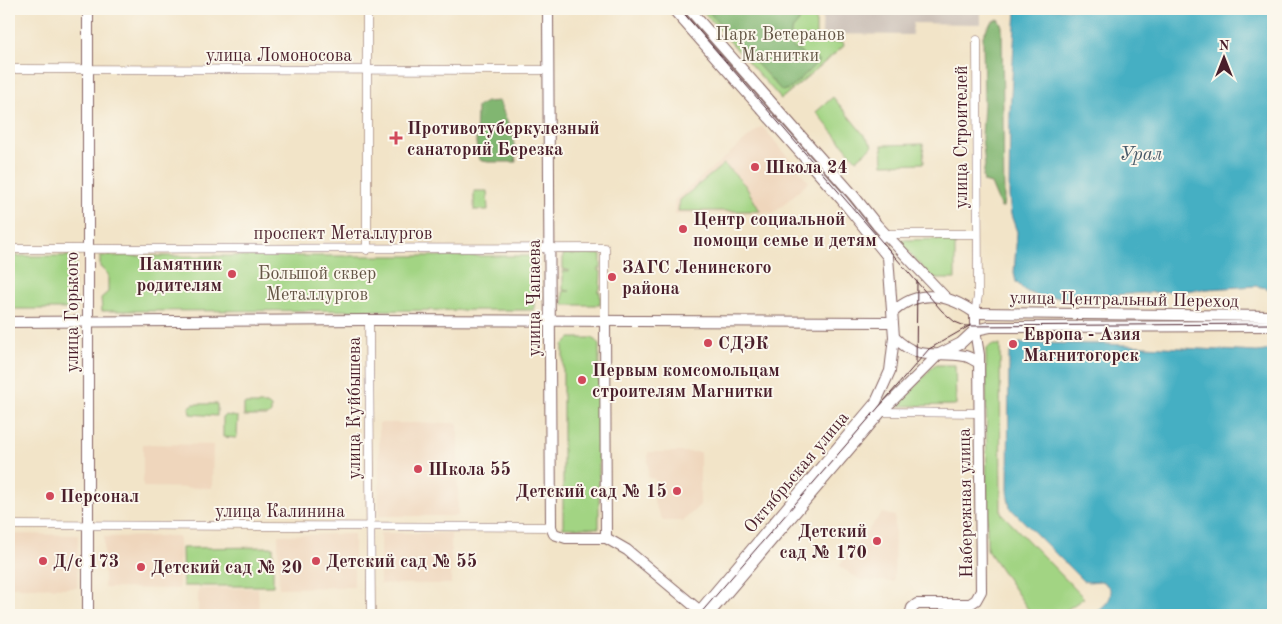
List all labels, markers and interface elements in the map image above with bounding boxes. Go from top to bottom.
park label: Парк Ветеранов Магнитки [715,26,845,65]
north arrow [1200,32,1250,82]
text: N [1219,39,1230,53]
street label: улица Ломоносова [206,47,352,65]
street label: улица Строителей [953,65,971,209]
place label: Противотуберкулезный санаторий Березка [407,120,600,159]
marker: Противотуберкулезный санаторий Березка [389,131,403,145]
water label: Урал [1119,146,1163,165]
place label: Школа 24 [765,159,848,177]
marker: Школа 24 [749,161,761,173]
place label: Центр социальной помощи семье и детям [693,211,877,250]
marker: Центр социальной помощи семье и детям [677,223,689,235]
street label: проспект Металлургов [254,225,432,243]
street label: улица Чапаева [526,239,544,357]
street label: улица Горького [64,251,82,373]
place label: Памятник родителям [137,256,223,295]
place label: ЗАГС Ленинского района [622,259,772,298]
park label: Большой сквер Металлургов [258,265,376,304]
marker: Памятник родителям [226,268,238,280]
marker: ЗАГС Ленинского района [606,271,618,283]
street label: улица Центральный Переход [1009,289,1239,311]
place label: Европа - Азия Магнитогорск [1023,326,1141,365]
place label: СДЭК [718,335,768,353]
street label: улица Куйбышева [346,336,364,479]
marker: СДЭК [702,337,714,349]
marker: Европа - Азия Магнитогорск [1007,338,1019,350]
place label: Первым комсомольцам строителям Магнитки [592,362,780,401]
marker: Первым комсомольцам строителям Магнитки [576,374,588,386]
street label: Октябрьская улица [741,408,853,537]
street label: Набережная улица [956,428,976,578]
place label: Школа 55 [428,461,511,479]
marker: Школа 55 [412,463,424,475]
place label: Детский сад № 15 [516,483,667,501]
marker: Детский сад № 15 [671,485,683,497]
place label: Персонал [60,488,139,506]
marker: Персонал [44,490,56,502]
street label: улица Калинина [215,503,345,521]
place label: Детский сад № 170 [779,523,867,562]
marker: Детский сад № 170 [871,535,883,547]
place label: Д/с 173 [53,553,119,571]
place label: Детский сад № 55 [326,553,477,571]
marker: Д/с 173 [37,555,49,567]
marker: Детский сад № 55 [310,555,322,567]
place label: Детский сад № 20 [151,559,302,577]
marker: Детский сад № 20 [135,561,147,573]

